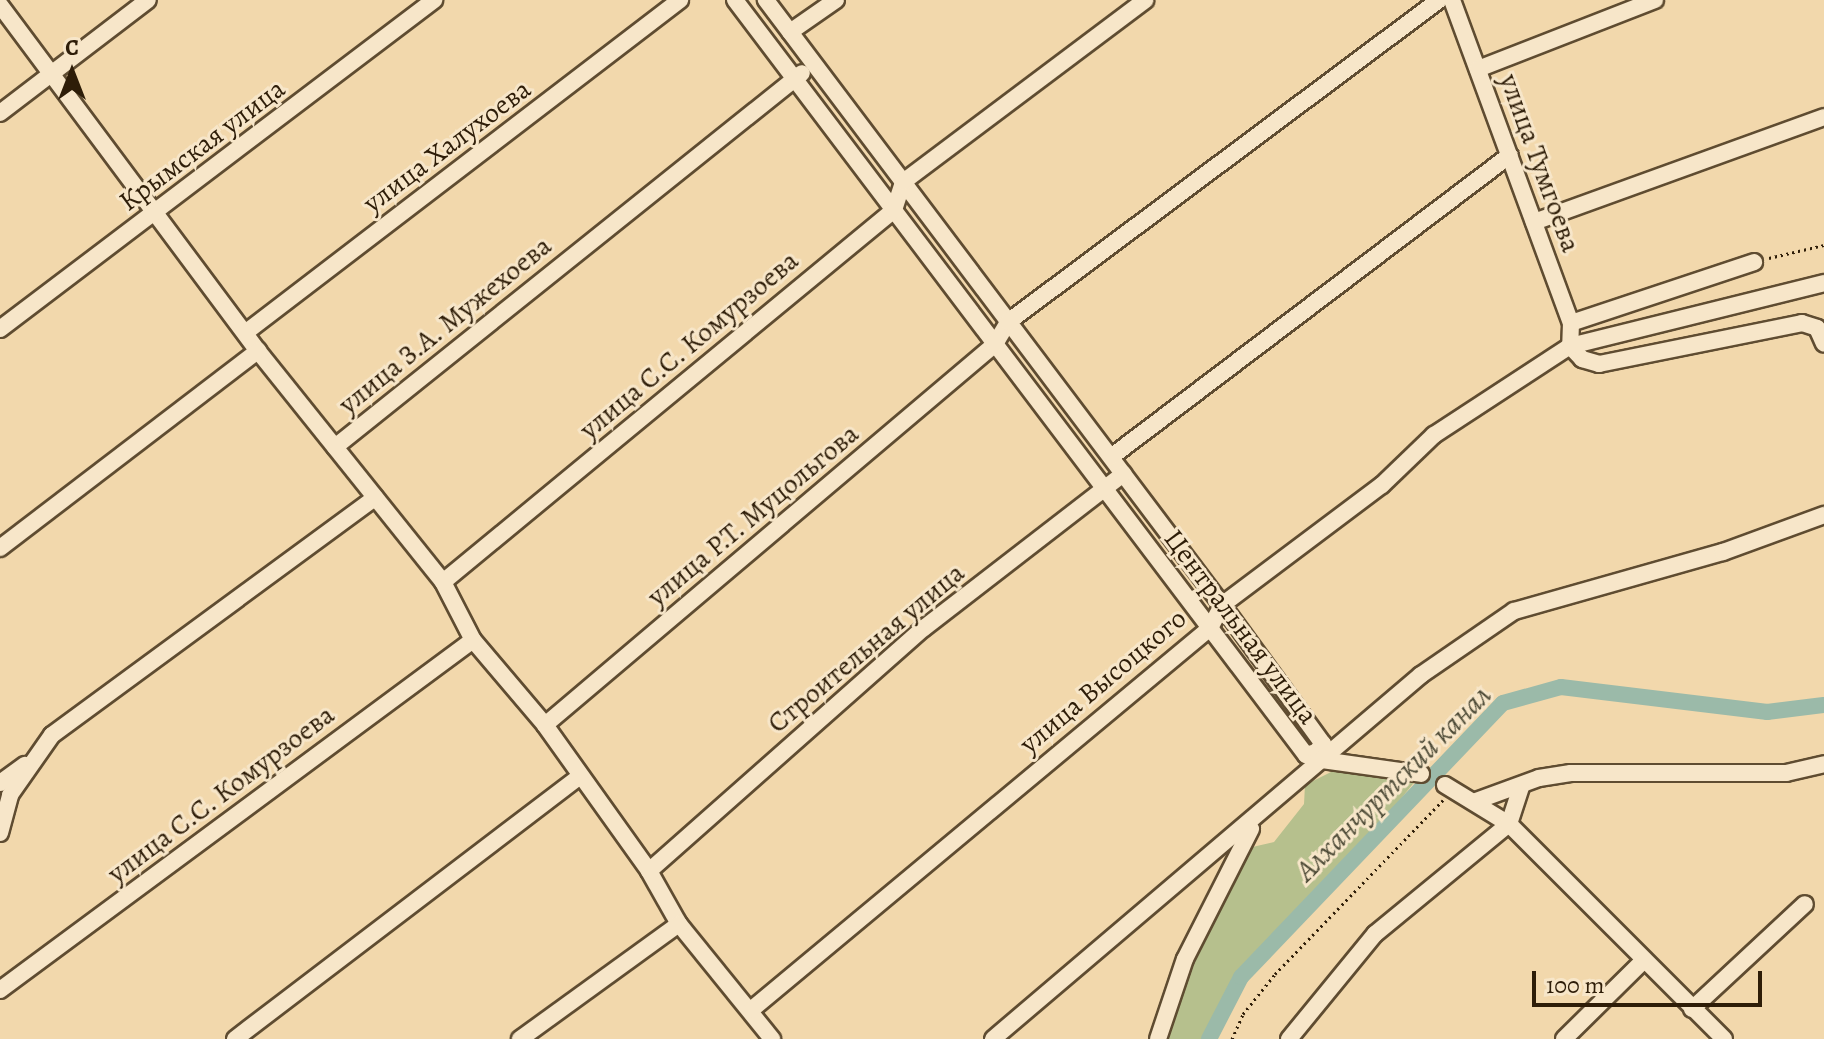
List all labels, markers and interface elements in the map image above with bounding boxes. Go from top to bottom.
north arrow [32,32,112,112]
text: С [65,33,79,63]
street label: улица Тумгоева [1492,69,1588,257]
street label: Крымская улица [112,72,292,218]
street label: улица Халухоева [357,72,537,220]
street label: улица З.А. Мужехоева [332,229,558,421]
street label: улица С.С. Комурзоева [573,243,805,447]
street label: улица Р.Т. Муцольгова [640,417,866,613]
street label: Центральная улица [1157,523,1325,731]
street label: Строительная улица [761,556,971,740]
street label: улица Высоцкого [1013,601,1193,761]
water label: Алханчуртский канал [1288,678,1498,888]
street label: улица С.С. Комурзоева [101,698,341,890]
scale bar [1536,955,1766,1005]
text: 100 m [1546,969,1605,1001]

